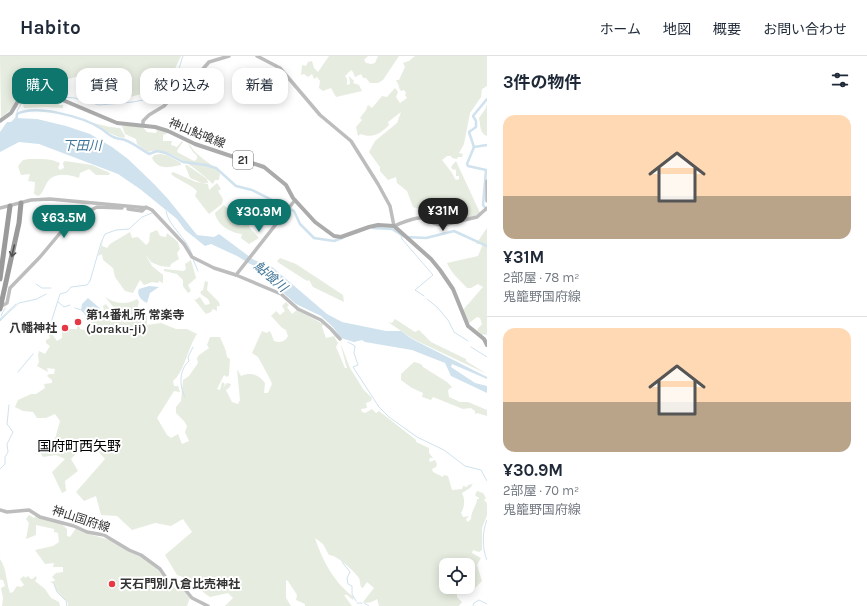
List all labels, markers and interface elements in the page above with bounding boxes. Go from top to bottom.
text: Habito [20,17,81,39]
text: ホーム [599,21,641,38]
text: 地図 [663,21,691,38]
text: 概要 [713,21,741,38]
text: お問い合わせ [763,21,847,38]
chip: 購入 [12,68,68,104]
chip: 賃貸 [76,68,132,104]
chip: 絞り込み [140,68,224,104]
chip: 新着 [232,68,288,104]
icon: filters [829,69,851,91]
text: 3件の物件 [503,72,582,92]
street label: 神山鮎喰線 [167,115,227,151]
water label: 下田川 [62,138,103,153]
icon: home [641,141,713,213]
road number: 21 [233,151,253,169]
pin: ¥31M [419,198,467,232]
pin: ¥30.9M [226,199,292,233]
text: ¥31M [427,203,459,218]
text: ¥30.9M [236,204,282,219]
pin: ¥63.5M [31,205,97,239]
text: ¥63.5M [41,210,87,225]
one-way arrow [9,244,16,257]
text: ¥31M [503,247,544,267]
water label: 鮎喰川 [251,258,292,296]
text: 2部屋 · 78 m² [503,270,580,285]
text: 鬼籠野国府線 [503,289,581,304]
place label: 第14番札所 常楽寺 (Joraku-ji) [86,308,184,336]
marker: 第14番札所 常楽寺 (Joraku-ji) [73,317,83,327]
place label: 八幡神社 [9,321,57,335]
marker: 八幡神社 [60,323,70,333]
icon: home [641,354,713,426]
district label: 国府町西矢野 [37,438,121,455]
text: ¥30.9M [503,460,563,480]
text: 2部屋 · 70 m² [503,483,579,498]
text: 鬼籠野国府線 [503,502,581,517]
street label: 神山国府線 [50,503,112,535]
map controls [439,558,475,594]
button: locate [439,558,475,594]
place label: 天石門別八倉比売神社 [120,577,240,591]
marker: 天石門別八倉比売神社 [107,579,117,589]

